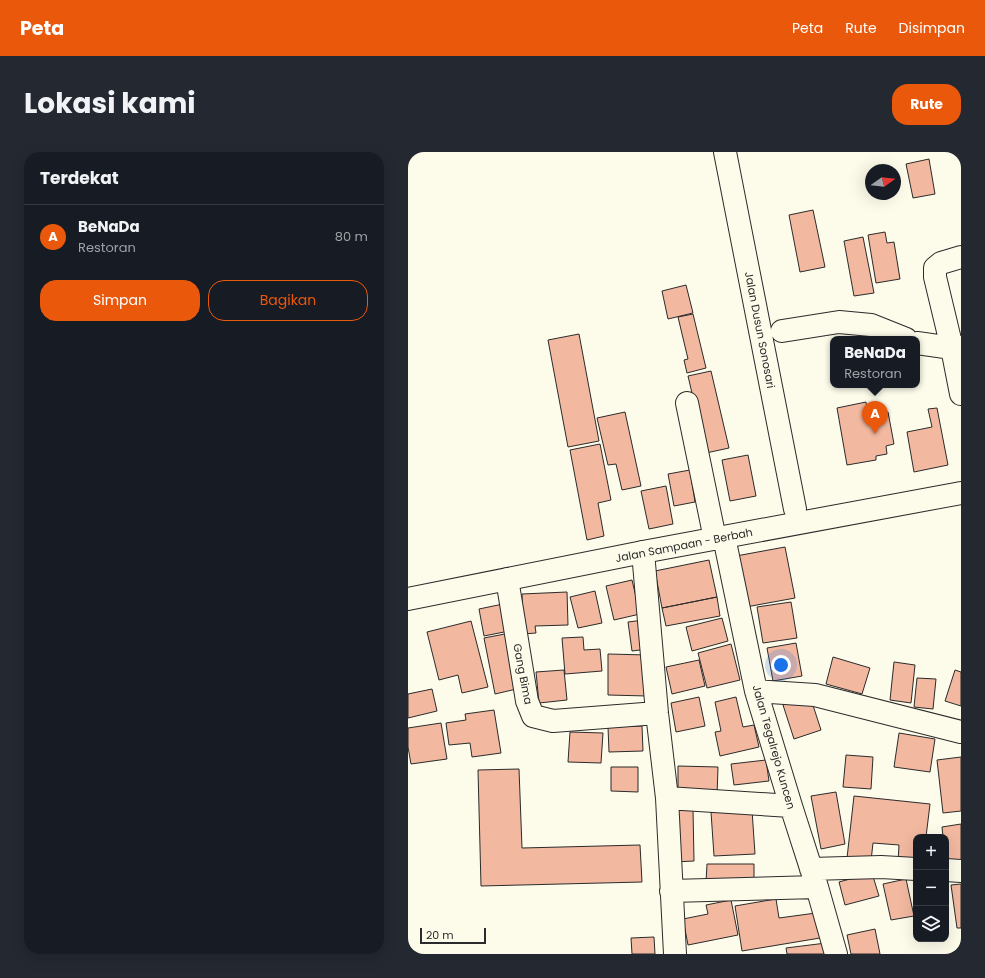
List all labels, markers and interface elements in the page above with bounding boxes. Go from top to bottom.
text: Peta [20,15,64,42]
text: Peta [792,18,823,38]
text: Rute [845,18,877,38]
text: Disimpan [899,18,965,38]
text: Lokasi kami [24,84,196,123]
button: Rute [892,84,961,125]
north arrow [865,164,901,200]
text: Terdekat [40,166,119,190]
text: BeNaDa [78,216,140,237]
text: A [48,227,58,246]
text: 80 m [335,227,368,246]
text: Restoran [78,238,136,257]
street label: Jalan Dusun Sonosari [741,270,779,390]
button: Simpan [40,280,200,321]
button: Bagikan [208,280,368,321]
popup [830,336,920,388]
text: BeNaDa [844,342,906,363]
text: Restoran [844,364,902,383]
pin: A [862,401,888,434]
street label: Jalan Sampaan - Berbah [614,524,754,566]
street label: Gang Bima [509,642,537,706]
your location [771,655,791,675]
street label: Jalan Tegalrejo Kuncen [749,683,799,811]
map controls [913,834,949,942]
button: + [913,834,949,870]
button: − [913,870,949,906]
button: layers [913,906,949,942]
scale bar [420,926,486,945]
text: 20 m [426,927,454,943]

